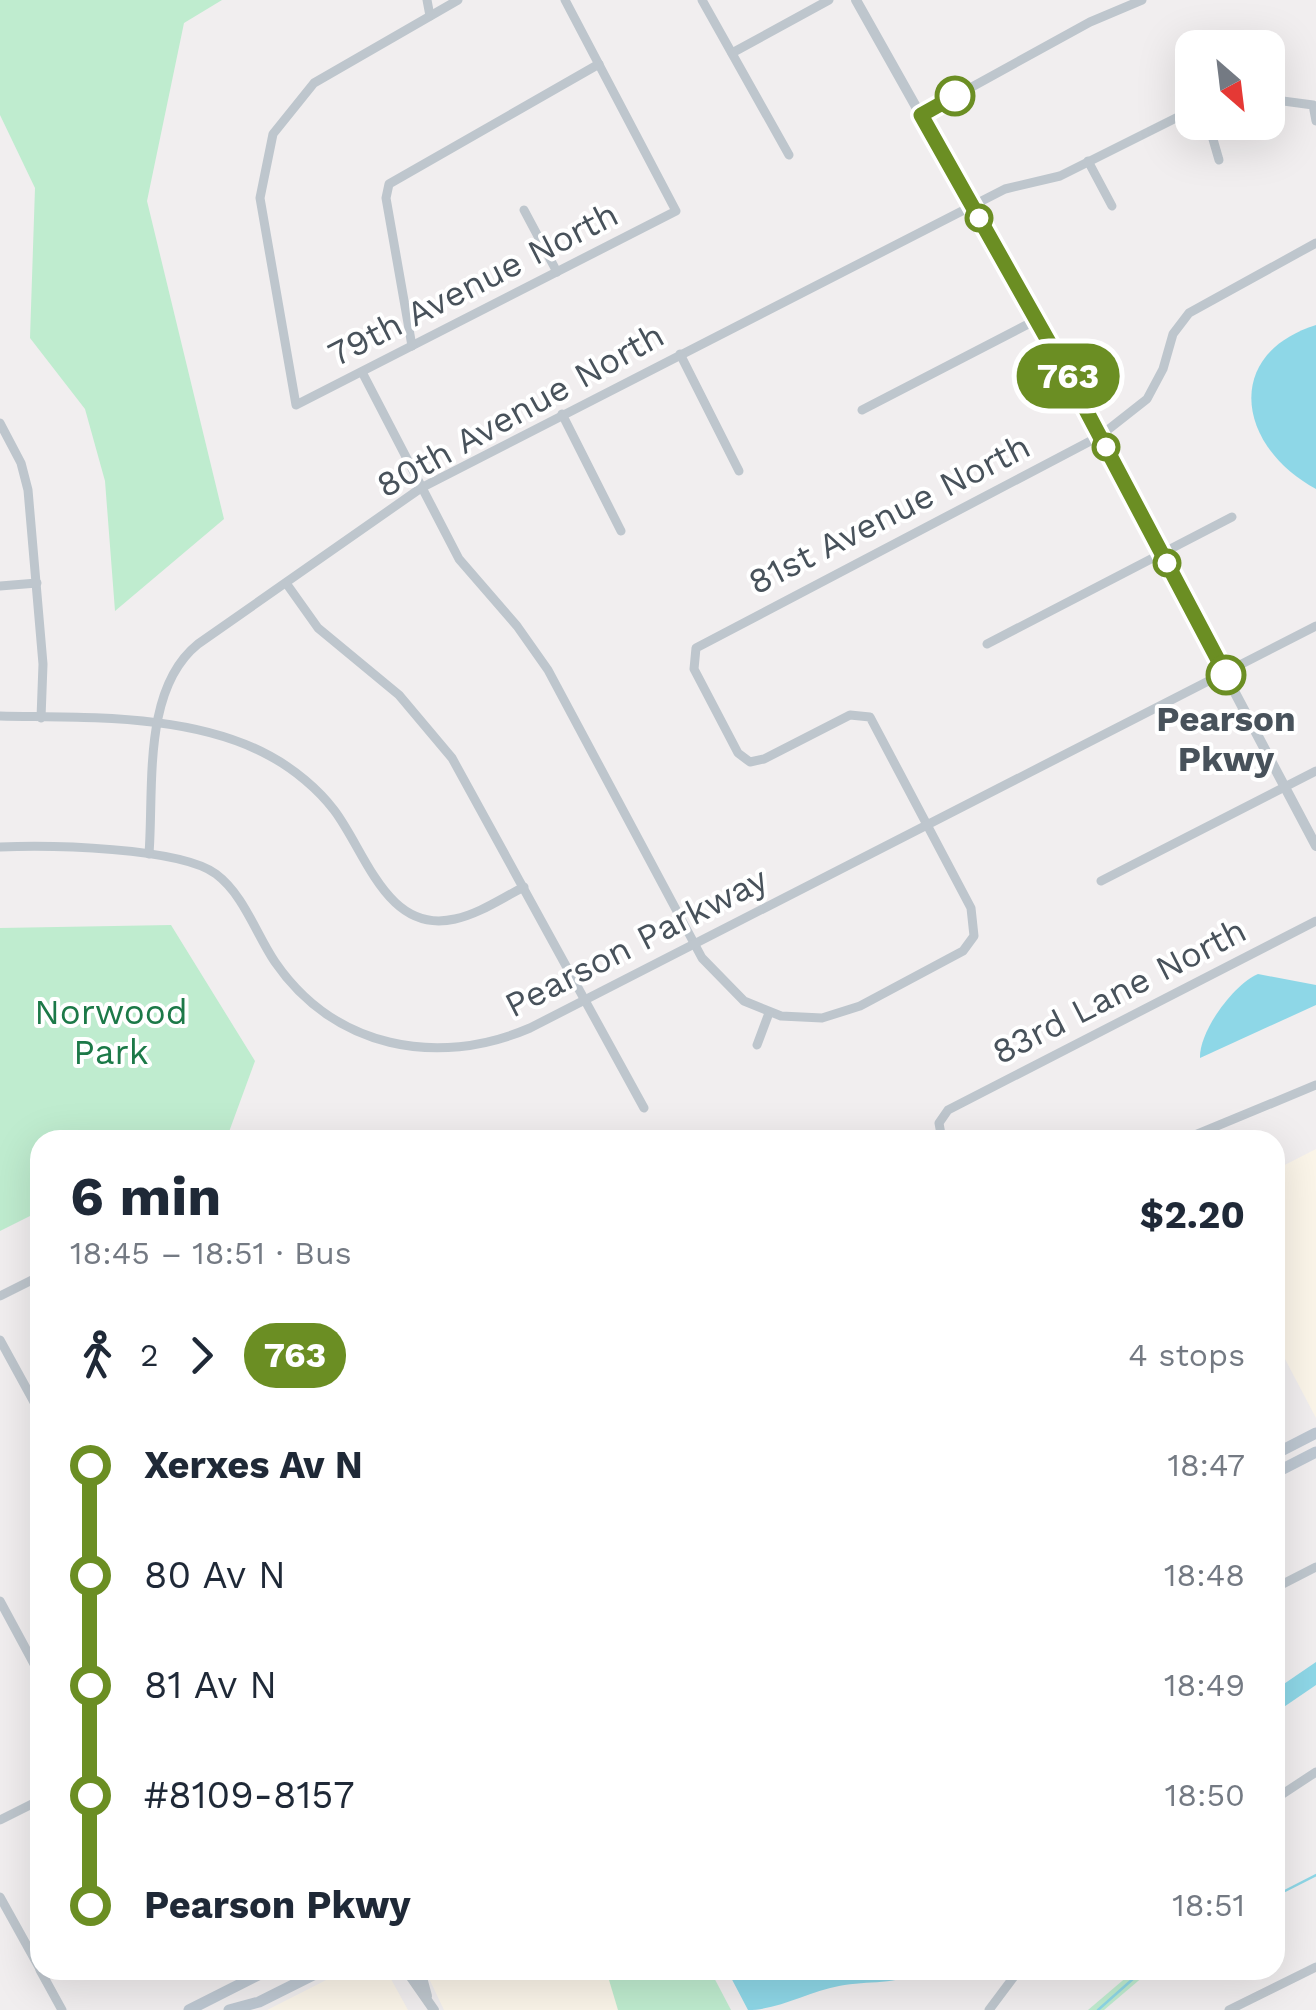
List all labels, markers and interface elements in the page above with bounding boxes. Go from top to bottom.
north arrow [1175,30,1285,140]
map controls [1175,30,1285,140]
unlabelled marker [936,77,974,115]
street label: 79th Avenue North [321,193,625,375]
unlabelled marker [966,205,992,231]
street label: 80th Avenue North [369,314,671,506]
line badge: 763 [1010,344,1126,408]
text: 763 [1037,355,1099,397]
street label: 81st Avenue North [741,425,1037,603]
unlabelled marker [1093,434,1119,460]
unlabelled marker [1154,550,1180,576]
marker: Pearson Pkwy [1207,656,1245,694]
place label: Pearson Pkwy [1156,698,1296,780]
street label: Pearson Parkway [498,858,774,1026]
street label: 83rd Lane North [985,909,1253,1073]
park label: Norwood Park [34,991,188,1073]
text: 6 min [70,1164,221,1228]
text: $2.20 [1140,1193,1245,1237]
text: 18:45 – 18:51 · Bus [70,1234,352,1272]
icon: walk [70,1328,125,1383]
icon: forward [174,1328,229,1383]
text: 763 [264,1334,326,1376]
text: 2 [140,1336,159,1374]
text: 4 stops [1128,1336,1245,1374]
text: Xerxes Av N [144,1443,363,1487]
text: 18:47 [1167,1446,1245,1484]
text: 80 Av N [144,1553,286,1597]
text: 18:48 [1164,1556,1245,1594]
text: 81 Av N [144,1663,277,1707]
text: 18:49 [1164,1666,1245,1704]
text: #8109-8157 [144,1773,355,1817]
text: 18:50 [1165,1776,1245,1814]
text: Pearson Pkwy [144,1883,411,1927]
text: 18:51 [1172,1886,1245,1924]

